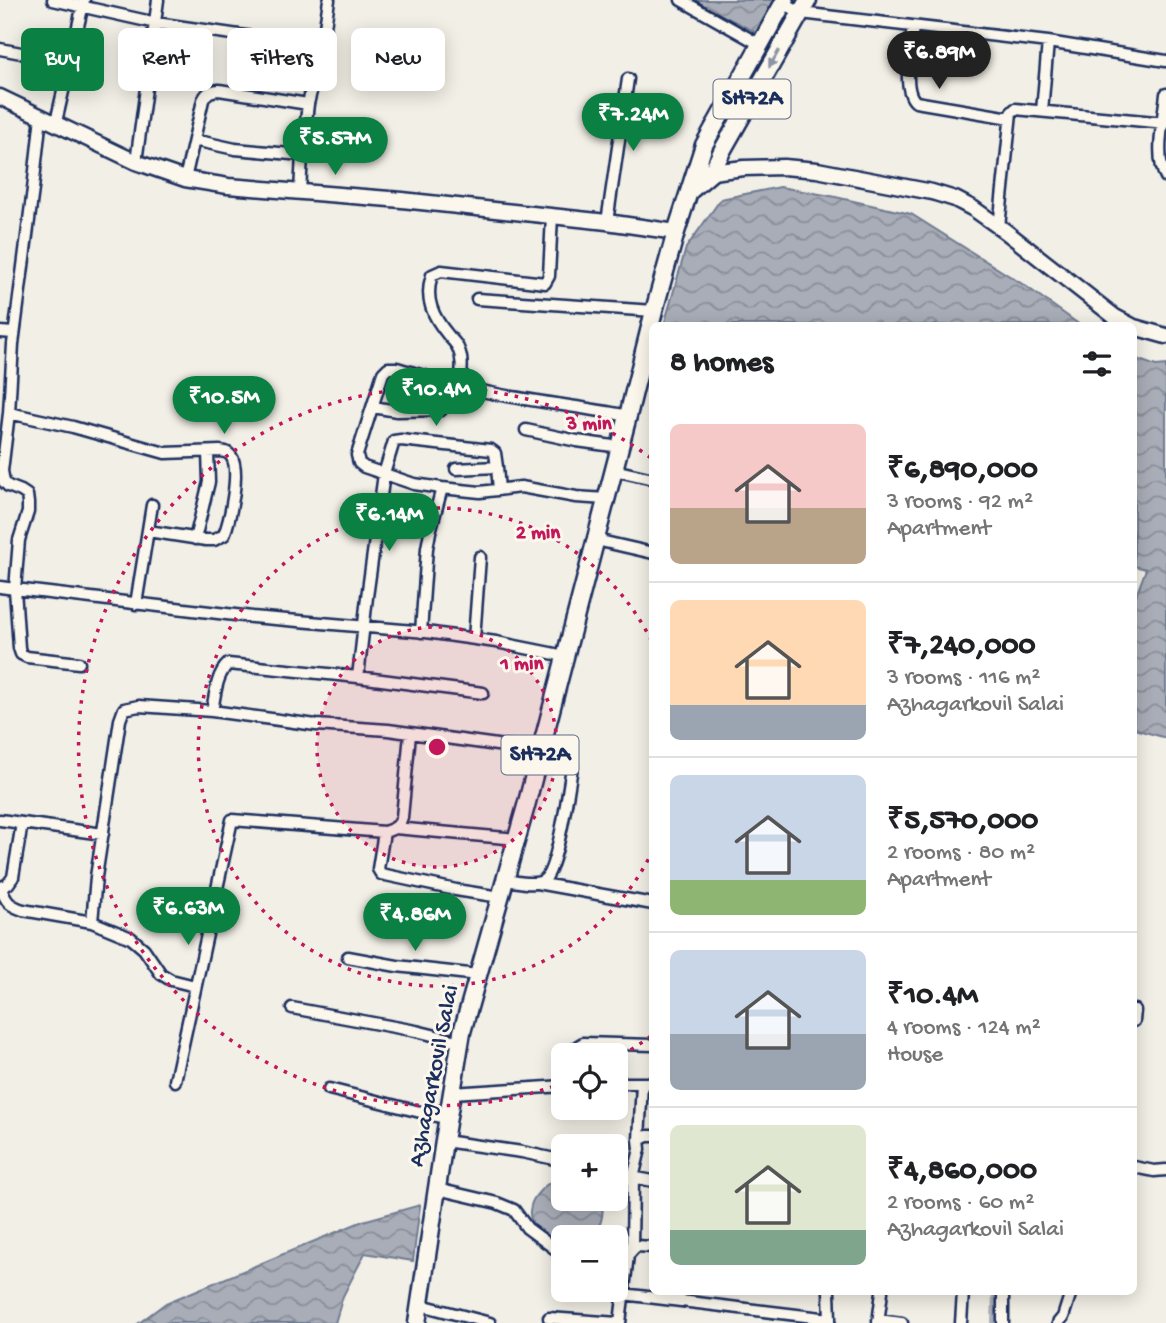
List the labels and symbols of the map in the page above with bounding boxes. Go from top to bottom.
pin: ₹6.89M [882,32,996,91]
one-way arrow [768,49,780,69]
road number: SH72A [714,80,790,118]
pin: ₹7.24M [576,94,690,153]
pin: ₹5.57M [278,118,392,177]
pin: ₹10.4M [379,368,493,428]
pin: ₹10.5M [167,376,281,436]
text: 3 min [565,413,613,438]
pin: ₹6.14M [332,494,446,553]
text: 2 min [516,522,561,547]
text: 1 min [500,653,544,678]
centre of rings [425,735,449,759]
road number: SH72A [502,736,578,775]
pin: ₹6.63M [131,888,245,947]
pin: ₹4.86M [358,894,472,953]
street label: Azhagarkovil Salai [403,983,467,1169]

